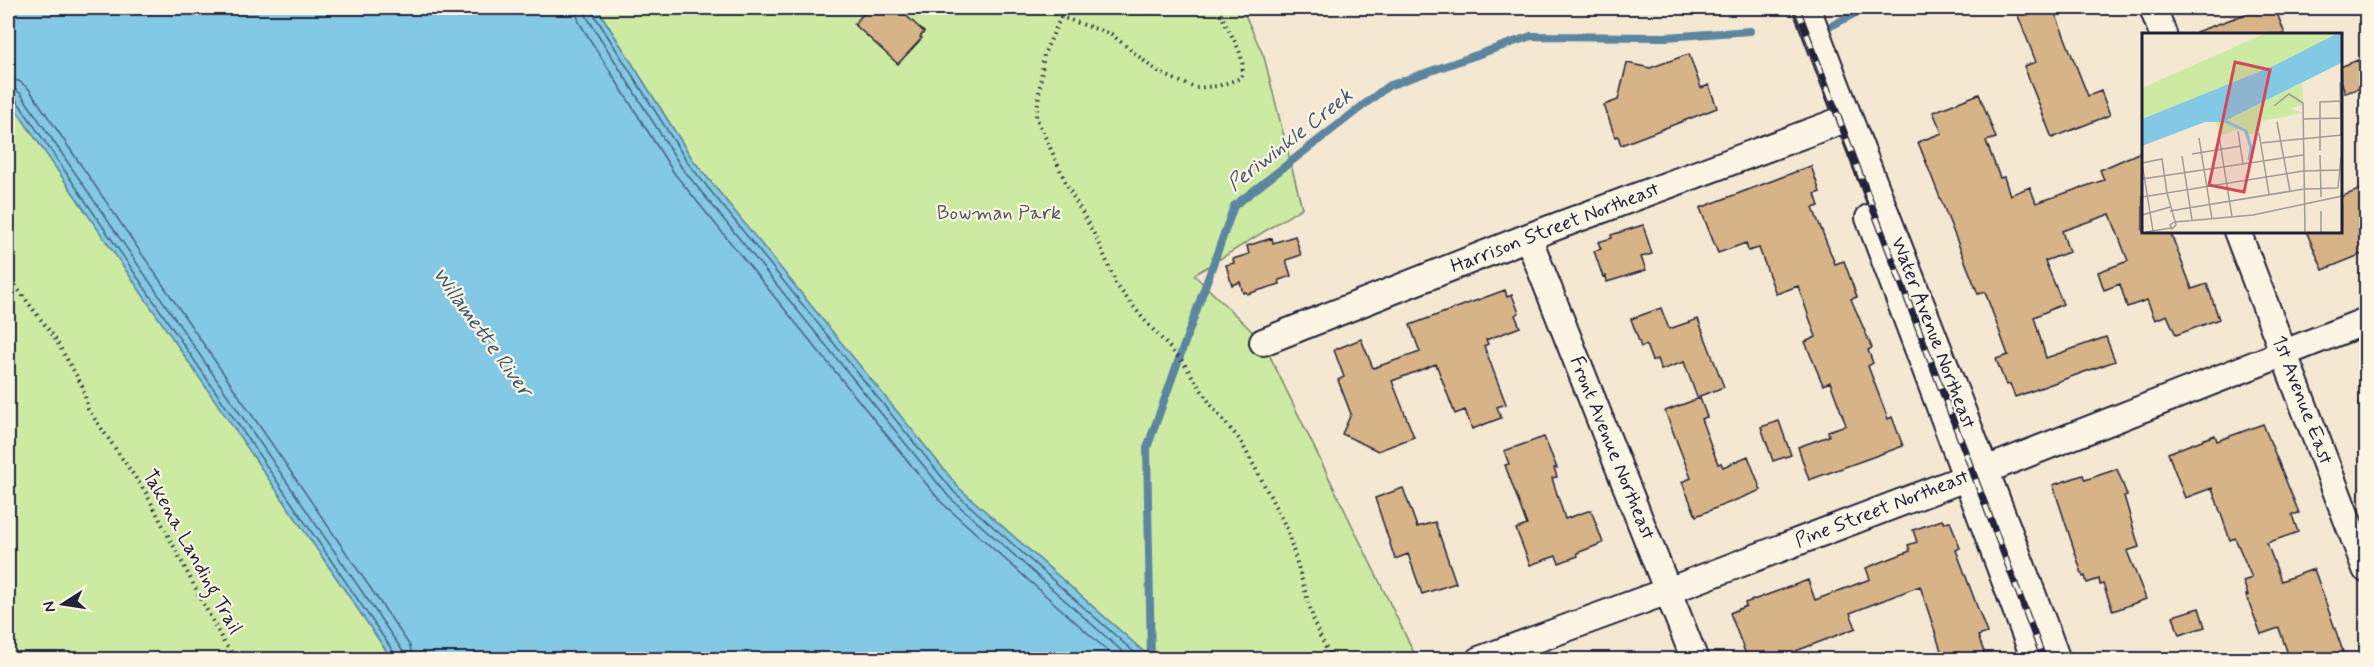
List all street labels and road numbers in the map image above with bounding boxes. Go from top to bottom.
street label: Harrison Street Northeast [1447,176,1663,280]
street label: Water Avenue Northeast [1884,233,1982,433]
street label: 1st Avenue East [2265,332,2339,469]
street label: Front Avenue Northeast [1563,352,1661,544]
street label: Pine Street Northeast [1791,463,1973,555]
street label: Takena Landing Trail [134,465,249,640]

